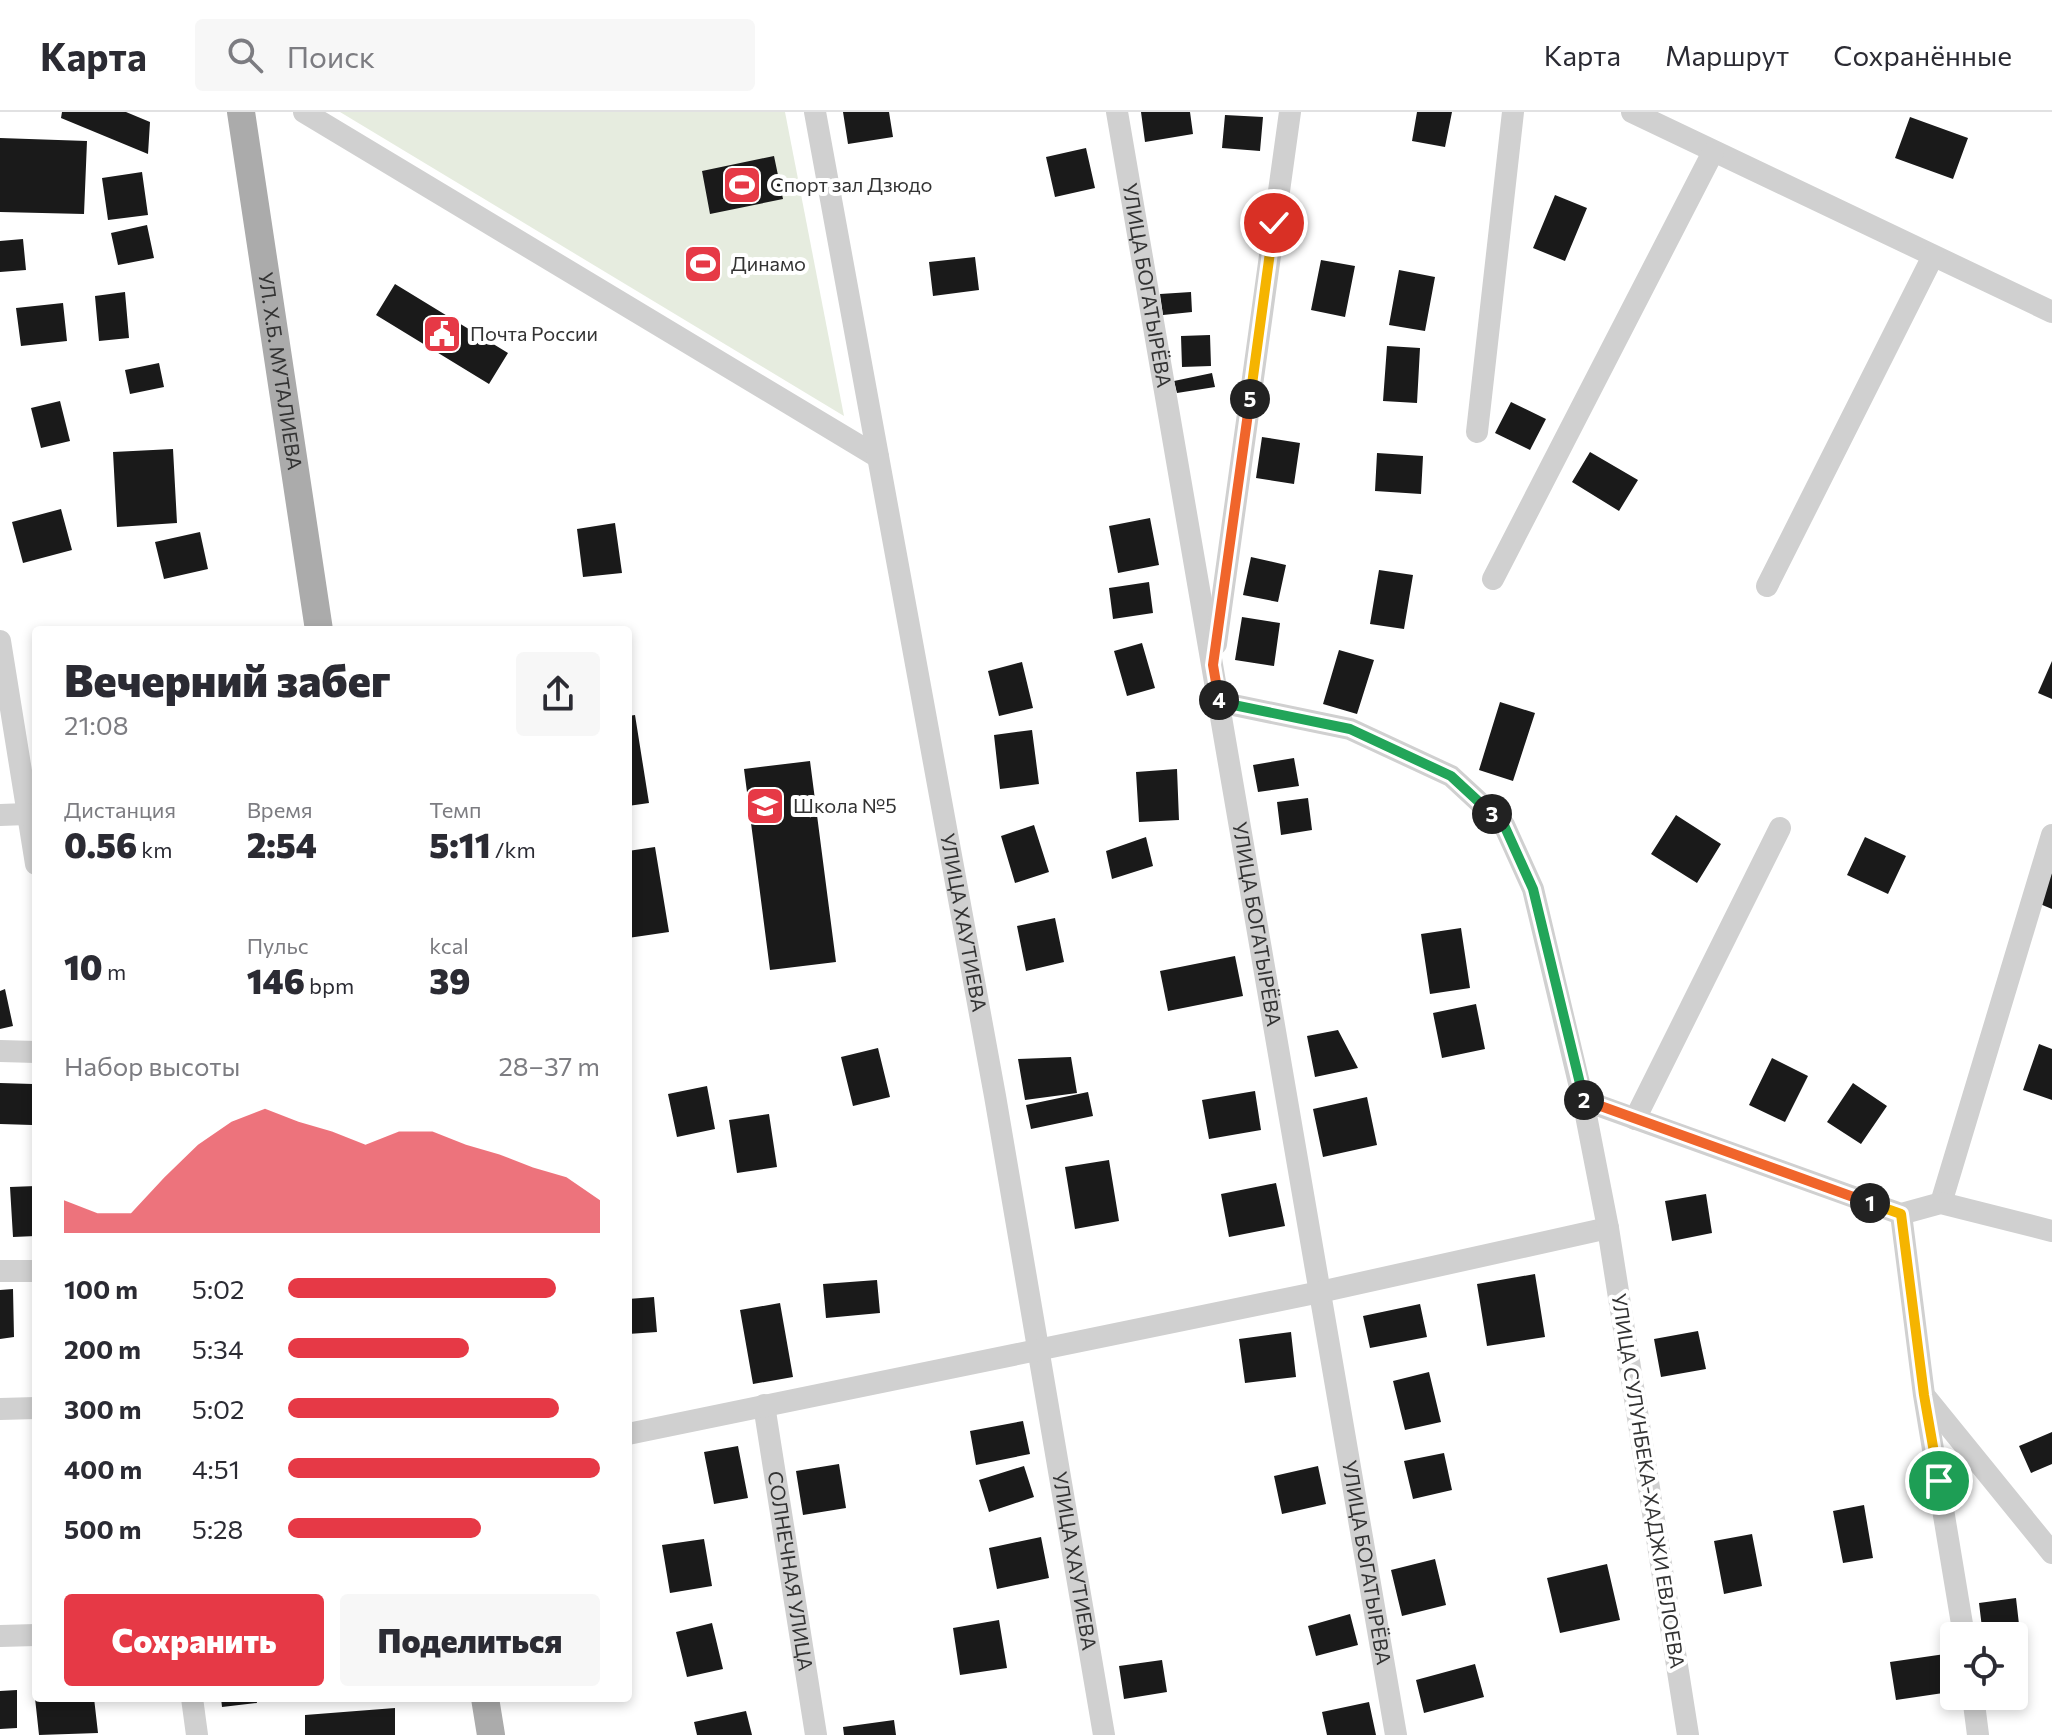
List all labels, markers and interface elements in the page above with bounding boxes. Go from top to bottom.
search box [195,19,755,91]
text: Карта [40,32,147,79]
icon: search [223,33,267,77]
text: Поиск [287,37,375,74]
text: Карта [1544,38,1621,72]
text: Маршрут [1665,38,1789,72]
text: Сохранённые [1833,38,2012,72]
sports icon: Спорт зал Дзюдо [721,164,763,206]
place label: Спорт зал Дзюдо [770,172,933,196]
street label: УЛИЦА БОГАТЫРЁВА [1118,181,1177,390]
pin [1240,189,1308,257]
icon: check [1252,201,1296,245]
sports icon: Динамо [682,243,724,285]
place label: Динамо [731,251,806,275]
street label: УЛ. Х.Б. МУТАЛИЕВА [254,270,308,472]
public building icon: Почта России [421,313,463,355]
place label: Почта России [470,321,598,345]
pin: 5 [1230,379,1270,419]
text: 5 [1244,385,1256,412]
text: Вечерний забег [64,652,390,706]
button: share [516,652,600,736]
pin: 4 [1199,680,1239,720]
text: 4 [1212,686,1226,713]
text: 21:08 [64,709,128,740]
school or university icon: Школа №5 [744,785,786,827]
place label: Школа №5 [793,793,897,817]
pin: 3 [1472,794,1512,834]
text: Дистанция [64,796,176,823]
text: Время [247,796,313,823]
text: Темп [429,796,482,823]
text: 3 [1486,800,1498,827]
street label: УЛИЦА БОГАТЫРЁВА [1228,820,1287,1028]
text: 0.56 [64,823,137,865]
text: 2:54 [247,823,317,865]
text: 5:11 [429,823,491,865]
street label: УЛИЦА ХАУТИЕВА [936,831,992,1014]
text: km [137,836,172,863]
text: /km [491,836,536,863]
text: Пульс [247,932,309,959]
text: kcal [429,932,469,959]
text: 10 [64,945,103,987]
text: m [103,958,126,985]
text: 146 [247,959,305,1001]
text: 39 [429,959,471,1001]
text: bpm [305,972,354,999]
text: Набор высоты [64,1050,240,1081]
text: 28–37 m [498,1050,600,1081]
pin: 2 [1564,1080,1604,1120]
text: 2 [1578,1086,1590,1113]
pin: 1 [1850,1183,1890,1223]
text: 1 [1865,1189,1875,1216]
text: 100 m [64,1273,138,1304]
text: 5:02 [192,1273,244,1304]
street label: УЛИЦА СУЛУНБЕКА-ХАДЖИ ЕВЛОЕВА [1607,1292,1691,1670]
text: 200 m [64,1333,141,1364]
text: 5:34 [192,1333,244,1364]
text: 300 m [64,1393,141,1424]
text: 5:02 [192,1393,244,1424]
pin [1905,1447,1973,1515]
text: 400 m [64,1453,142,1484]
text: 4:51 [192,1453,240,1484]
street label: УЛИЦА БОГАТЫРЁВА [1338,1458,1397,1667]
icon: arrive [1917,1459,1961,1503]
street label: СОЛНЕЧНАЯ УЛИЦА [764,1469,819,1673]
street label: УЛИЦА ХАУТИЕВА [1048,1470,1102,1652]
text: 500 m [64,1513,141,1544]
text: 5:28 [192,1513,243,1544]
button: Сохранить [64,1594,324,1686]
button: Поделиться [340,1594,600,1686]
map controls [1940,1622,2028,1710]
button: locate [1940,1622,2028,1710]

